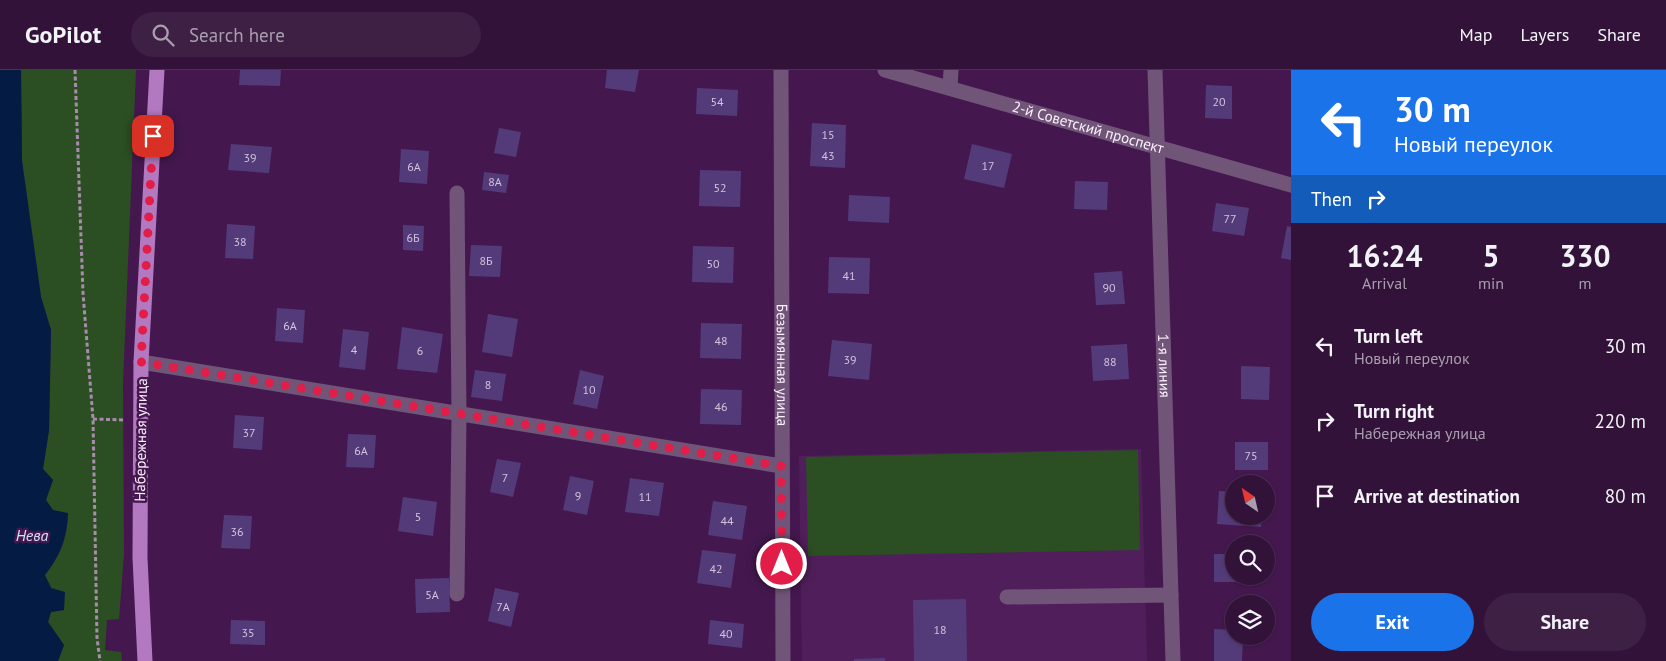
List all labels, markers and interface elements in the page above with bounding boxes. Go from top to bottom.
search box [131,12,481,57]
text: GoPilot [25,19,101,50]
icon: search [149,21,177,49]
text: Search here [189,23,285,47]
text: Map [1460,23,1492,46]
text: Layers [1520,23,1569,46]
text: Share [1597,23,1641,46]
text: 30 m [1394,86,1471,132]
icon: left [1311,90,1376,155]
house number: 54 [710,94,724,109]
house number: 20 [1212,94,1226,109]
street label: 2-й Советский проспект [1010,97,1166,158]
pin [132,115,174,157]
icon: arrive [139,122,167,150]
house number: 15 [821,127,835,142]
text: Новый переулок [1394,130,1553,158]
house number: 43 [821,148,835,163]
house number: 39 [243,150,257,165]
house number: 17 [981,158,995,173]
house number: 6А [407,159,421,174]
house number: 8А [488,174,502,189]
house number: 52 [713,180,727,195]
icon: right [1362,185,1390,213]
text: Then [1311,187,1352,211]
house number: 77 [1223,211,1237,226]
house number: 6Б [406,230,420,245]
house number: 38 [233,234,247,249]
text: 16:24 [1346,236,1423,275]
text: 5 [1483,236,1500,275]
text: 330 [1559,236,1611,275]
house number: 8Б [479,253,493,268]
house number: 50 [706,256,720,271]
house number: 41 [842,268,856,283]
text: Arrival [1362,273,1407,293]
text: min [1478,273,1504,293]
text: m [1579,273,1592,293]
house number: 90 [1102,280,1116,295]
street label: Безымянная улица [773,304,792,426]
house number: 6А [283,318,297,333]
text: Turn left [1354,324,1423,348]
icon: left [1311,332,1339,360]
house number: 48 [714,333,728,348]
street label: 1-я линия [1154,334,1175,398]
text: 30 m [1605,334,1646,358]
house number: 4 [351,342,358,357]
house number: 6 [417,343,423,358]
text: Новый переулок [1354,348,1470,368]
house number: 39 [843,352,857,367]
house number: 88 [1103,354,1117,369]
house number: 8 [485,377,491,392]
street label: Набережная улица [130,378,151,502]
house number: 10 [582,382,596,397]
house number: 46 [714,399,728,414]
text: Turn right [1354,399,1434,423]
icon: right [1311,407,1339,435]
text: 220 m [1594,409,1646,433]
text: Набережная улица [1354,423,1486,443]
house number: 37 [242,425,256,440]
house number: 6А [354,443,368,458]
house number: 75 [1244,448,1258,463]
house number: 7 [502,470,508,485]
north arrow [1225,475,1275,525]
map controls [1225,475,1275,645]
icon: arrive [1311,482,1339,510]
text: Arrive at destination [1354,484,1520,508]
text: 80 m [1605,484,1646,508]
house number: 9 [575,488,581,503]
house number: 11 [638,489,652,504]
house number: 5 [415,509,421,524]
house number: 44 [720,513,734,528]
house number: 36 [230,524,244,539]
water label: Нева [16,525,49,545]
button: search [1225,535,1275,585]
position arrow [755,537,807,589]
house number: 42 [709,561,723,576]
house number: 5А [425,587,439,602]
button: Exit [1311,593,1474,651]
button: Share [1484,593,1646,651]
button: layers [1225,595,1275,645]
house number: 7А [496,599,510,614]
house number: 18 [933,622,947,637]
house number: 35 [241,625,255,640]
house number: 40 [719,626,733,641]

